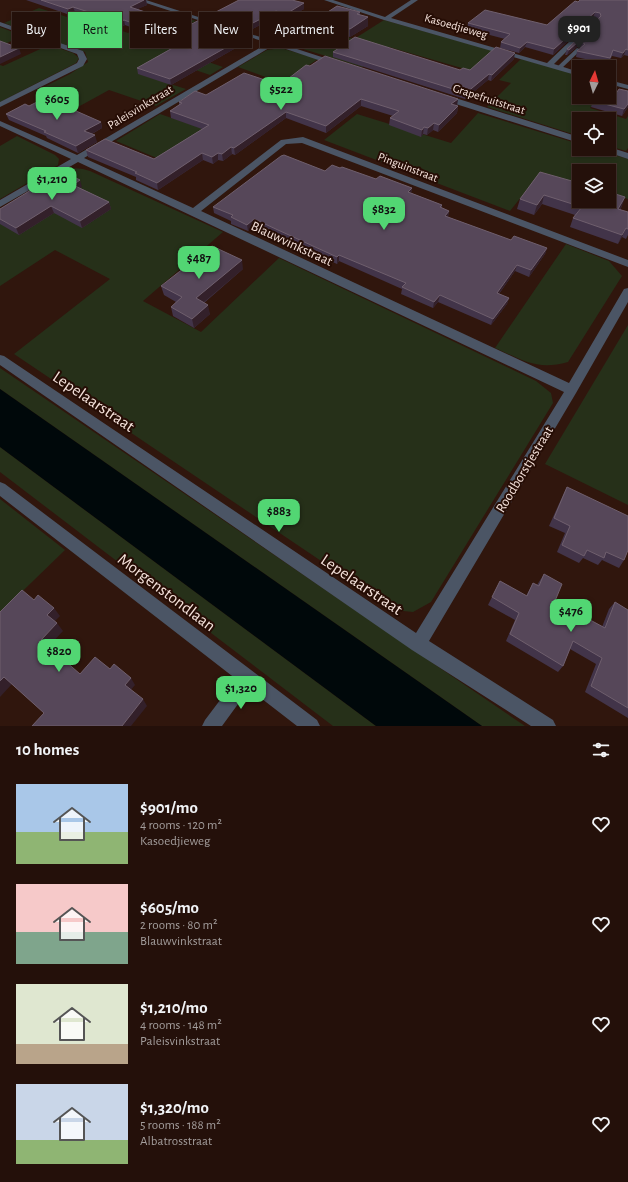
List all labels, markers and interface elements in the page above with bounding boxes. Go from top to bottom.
street label: Kasoedjieweg [423,11,489,42]
chip: Buy [12,12,60,48]
chip: Rent [68,12,122,48]
chip: Filters [130,12,191,48]
chip: New [199,12,252,48]
chip: Apartment [260,12,348,48]
pin: $901 [555,16,603,50]
text: $901 [567,22,591,35]
north arrow [572,60,616,104]
map controls [572,60,616,208]
pin: $522 [257,77,305,111]
street label: Grapefruitstraat [451,82,527,116]
street label: Paleisvinkstraat [105,83,175,131]
text: $522 [269,83,293,96]
pin: $605 [33,87,81,121]
text: $605 [45,93,69,106]
button: locate [572,112,616,156]
street label: Pinguinstraat [376,150,440,184]
button: layers [572,164,616,208]
pin: $1,210 [19,167,85,201]
text: $1,210 [36,173,68,186]
pin: $832 [360,197,408,231]
text: $832 [372,203,396,216]
street label: Blauwvinkstraat [249,219,335,269]
pin: $487 [175,246,223,280]
text: $487 [187,252,211,265]
street label: Lepelaarstraat [50,368,138,435]
street label: Roodborstjestraat [494,423,556,515]
pin: $883 [255,499,303,533]
text: $883 [267,505,291,518]
street label: Morgenstondlaan [115,550,219,635]
street label: Lepelaarstraat [318,551,406,618]
pin: $476 [547,599,595,633]
text: $476 [559,605,583,618]
pin: $820 [35,639,83,673]
text: $820 [46,645,72,658]
pin: $1,320 [208,676,274,710]
text: $1,320 [225,682,257,695]
icon: filters [590,739,612,761]
text: 10 homes [16,741,79,758]
text: $901/mo [140,799,198,816]
icon: home [48,800,96,848]
icon: heart [590,813,612,835]
text: 4 rooms · 120 m² [140,819,222,832]
text: Kasoedjieweg [140,835,210,848]
text: $605/mo [140,899,199,916]
icon: home [48,900,96,948]
icon: heart [590,913,612,935]
text: 2 rooms · 80 m² [140,919,217,932]
text: Blauwvinkstraat [140,935,222,948]
text: $1,210/mo [140,999,208,1016]
icon: home [48,1000,96,1048]
icon: heart [590,1013,612,1035]
text: 4 rooms · 148 m² [140,1019,222,1032]
text: Paleisvinkstraat [140,1035,220,1048]
text: $1,320/mo [140,1099,209,1116]
icon: home [48,1100,96,1148]
icon: heart [590,1113,612,1135]
text: 5 rooms · 188 m² [140,1119,221,1132]
text: Albatrosstraat [140,1135,212,1148]

